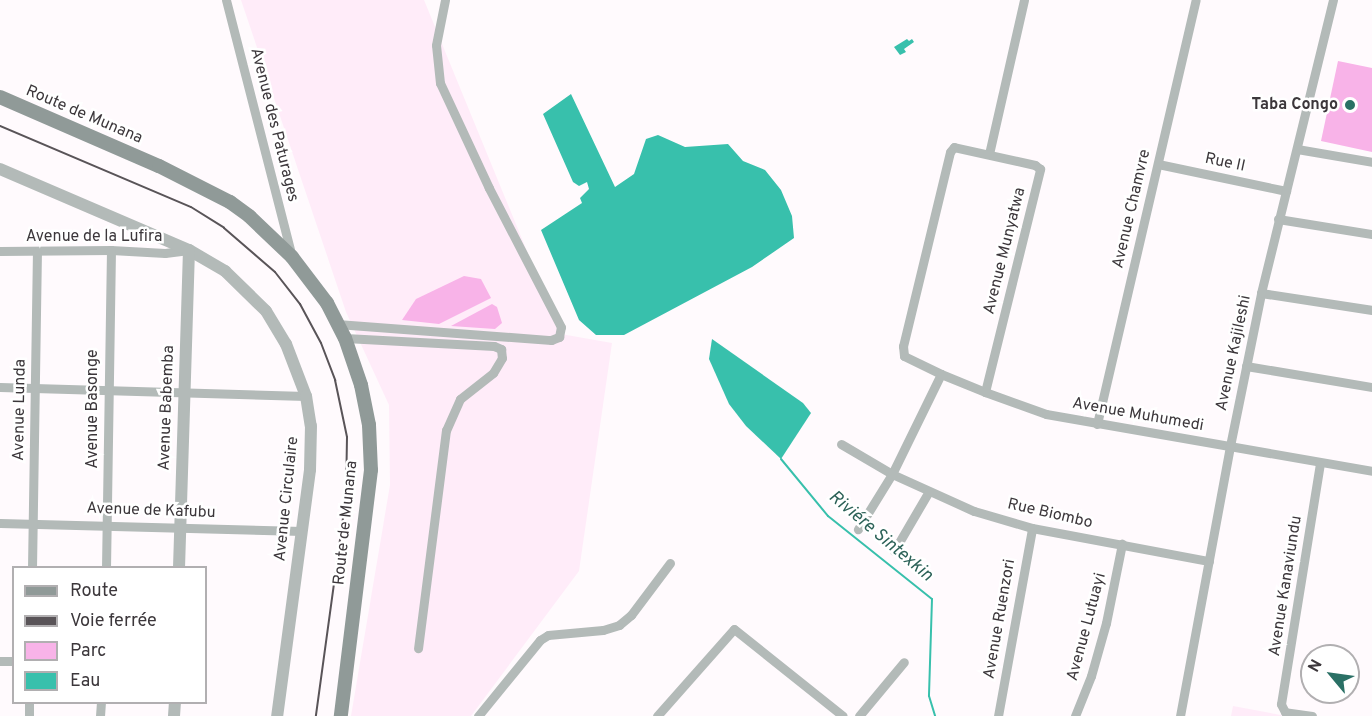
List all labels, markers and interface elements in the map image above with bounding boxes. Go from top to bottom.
street label: Avenue des Paturages [246,46,302,204]
street label: Route de Munana [23,82,145,148]
place label: Taba Congo [1252,95,1338,115]
marker: Taba Congo [1343,98,1357,112]
street label: Avenue Chamvre [1109,148,1155,270]
street label: Rue II [1203,149,1247,177]
street label: Avenue Munyatwa [980,186,1030,316]
street label: Avenue de la Lufira [26,227,162,247]
street label: Avenue Kajileshi [1212,293,1256,413]
street label: Avenue Babemba [155,345,179,471]
street label: Avenue Basonge [83,349,103,469]
street label: Avenue Lunda [10,359,30,461]
street label: Avenue Muhumedi [1071,394,1205,436]
street label: Avenue Circulaire [271,436,303,562]
street label: Route de Munana [330,460,362,586]
water label: Riviére Sintexkin [823,487,937,587]
street label: Rue Biombo [1006,495,1094,533]
street label: Avenue de Kafubu [86,499,216,523]
street label: Avenue Kanaviundu [1265,514,1307,658]
street label: Avenue Ruenzori [980,558,1020,680]
legend [12,566,207,704]
street label: Avenue Lutuayi [1063,571,1111,683]
text: Route [70,580,118,603]
text: Voie ferrée [70,610,157,633]
text: Parc [70,640,106,663]
north arrow [1300,644,1360,704]
text: N [1304,656,1328,676]
text: Eau [70,670,100,693]

